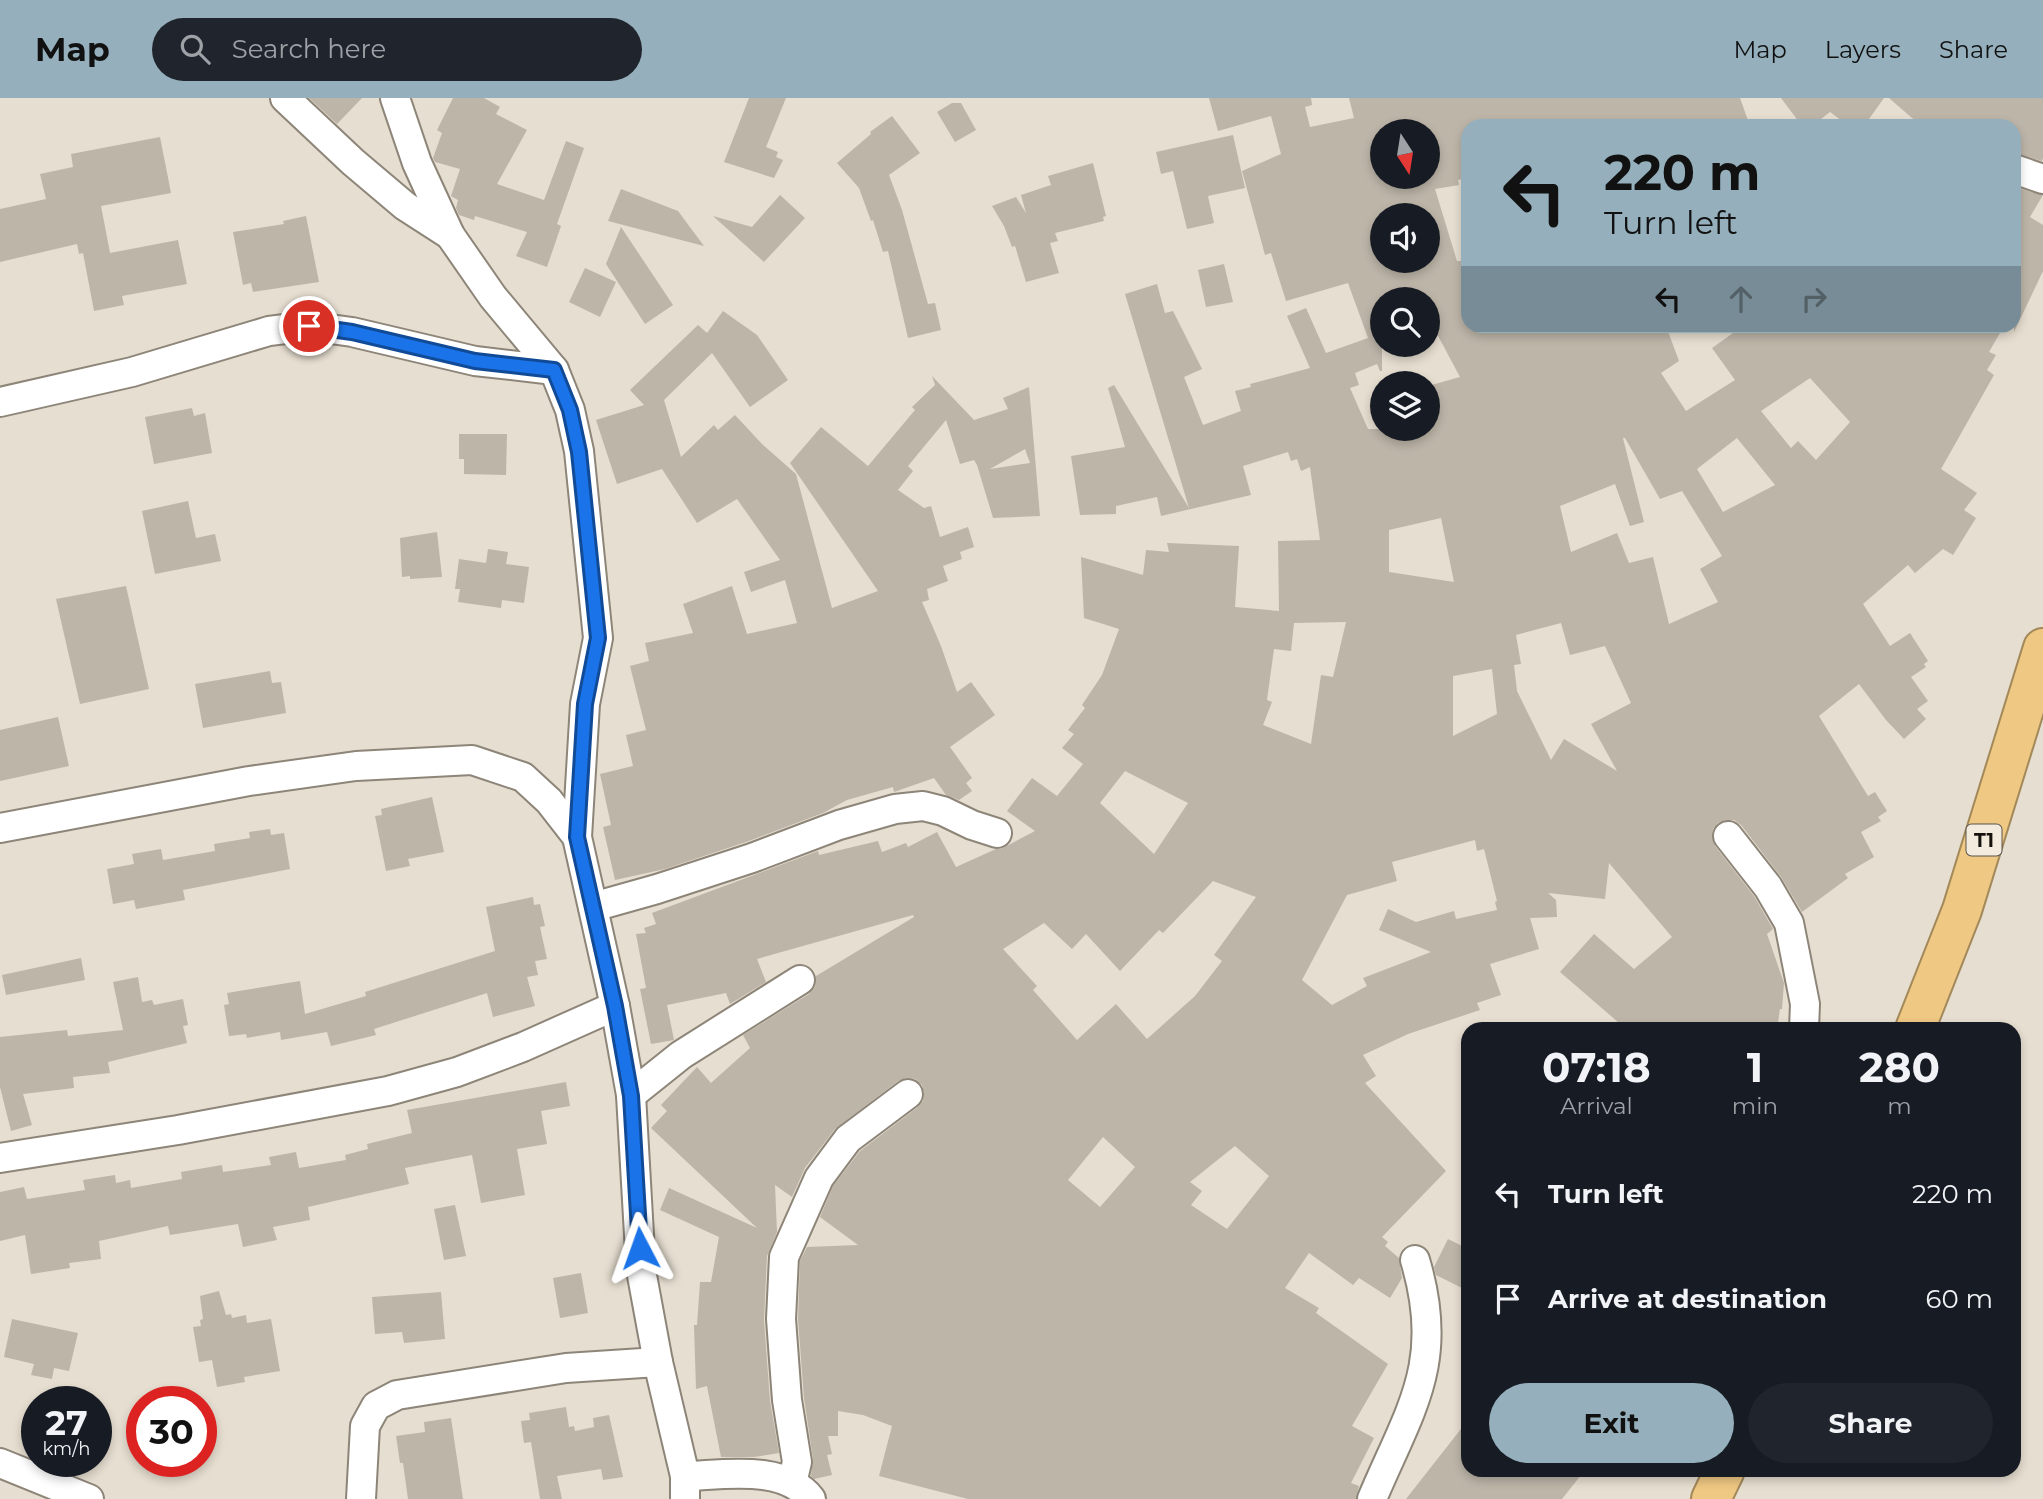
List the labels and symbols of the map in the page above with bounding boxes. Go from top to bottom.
north arrow [1370,119,1440,189]
pin [279,296,339,356]
road number: T1 [1966,824,2002,856]
position arrow [603,1211,677,1285]
speed limit sign: 30 [126,1386,217,1477]

